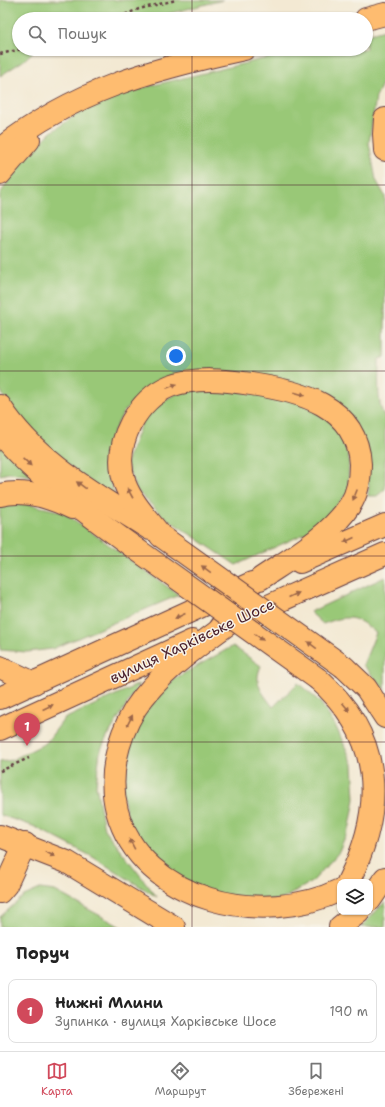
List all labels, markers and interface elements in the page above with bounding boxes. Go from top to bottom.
search box [12,12,373,56]
icon: search [26,23,48,45]
text: Пошук [58,24,107,44]
your location [166,346,186,366]
one-way arrow [166,383,178,389]
one-way arrow [294,391,306,397]
one-way arrow [22,457,32,467]
one-way arrow [76,481,86,489]
one-way arrow [127,487,134,499]
one-way arrow [351,489,357,501]
one-way arrow [343,538,355,544]
one-way arrow [201,565,211,573]
one-way arrow [288,592,299,598]
street label: вулиця Харківське Шосе [106,594,278,688]
one-way arrow [173,614,185,620]
one-way arrow [254,633,264,641]
one-way arrow [307,641,317,649]
one-way arrow [341,701,350,712]
one-way arrow [43,704,54,710]
pin: 1 [14,713,40,746]
one-way arrow [127,714,133,725]
one-way arrow [128,838,135,849]
one-way arrow [44,851,55,857]
map controls [337,879,373,915]
button: layers [337,879,373,915]
text: Поруч [16,942,69,964]
text: Нижні Млини [55,993,163,1013]
text: 1 [27,1003,33,1020]
text: 190 m [329,1003,368,1020]
text: Зупинка · вулиця Харківське Шосе [55,1013,277,1030]
tab: Карта [41,1060,73,1099]
tab: Маршрут [155,1060,206,1099]
tab: Збережені [288,1060,344,1099]

